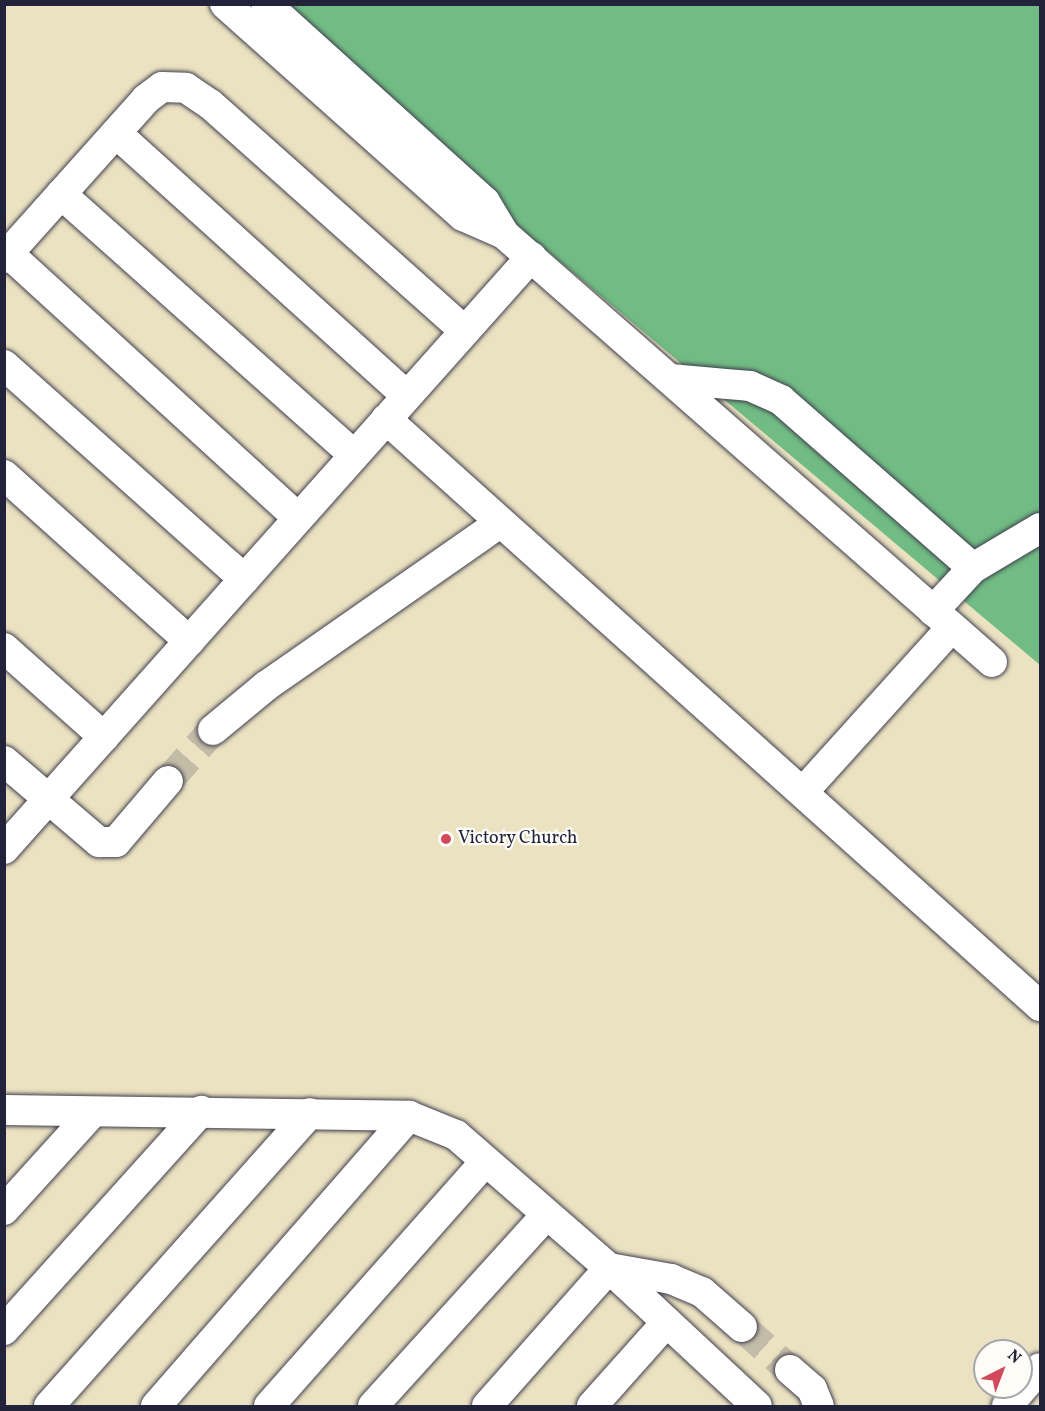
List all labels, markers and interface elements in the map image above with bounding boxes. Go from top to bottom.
place label: Victory Church [458,828,578,850]
marker: Victory Church [439,832,453,846]
north arrow [973,1339,1033,1399]
text: N [1002,1345,1025,1369]

